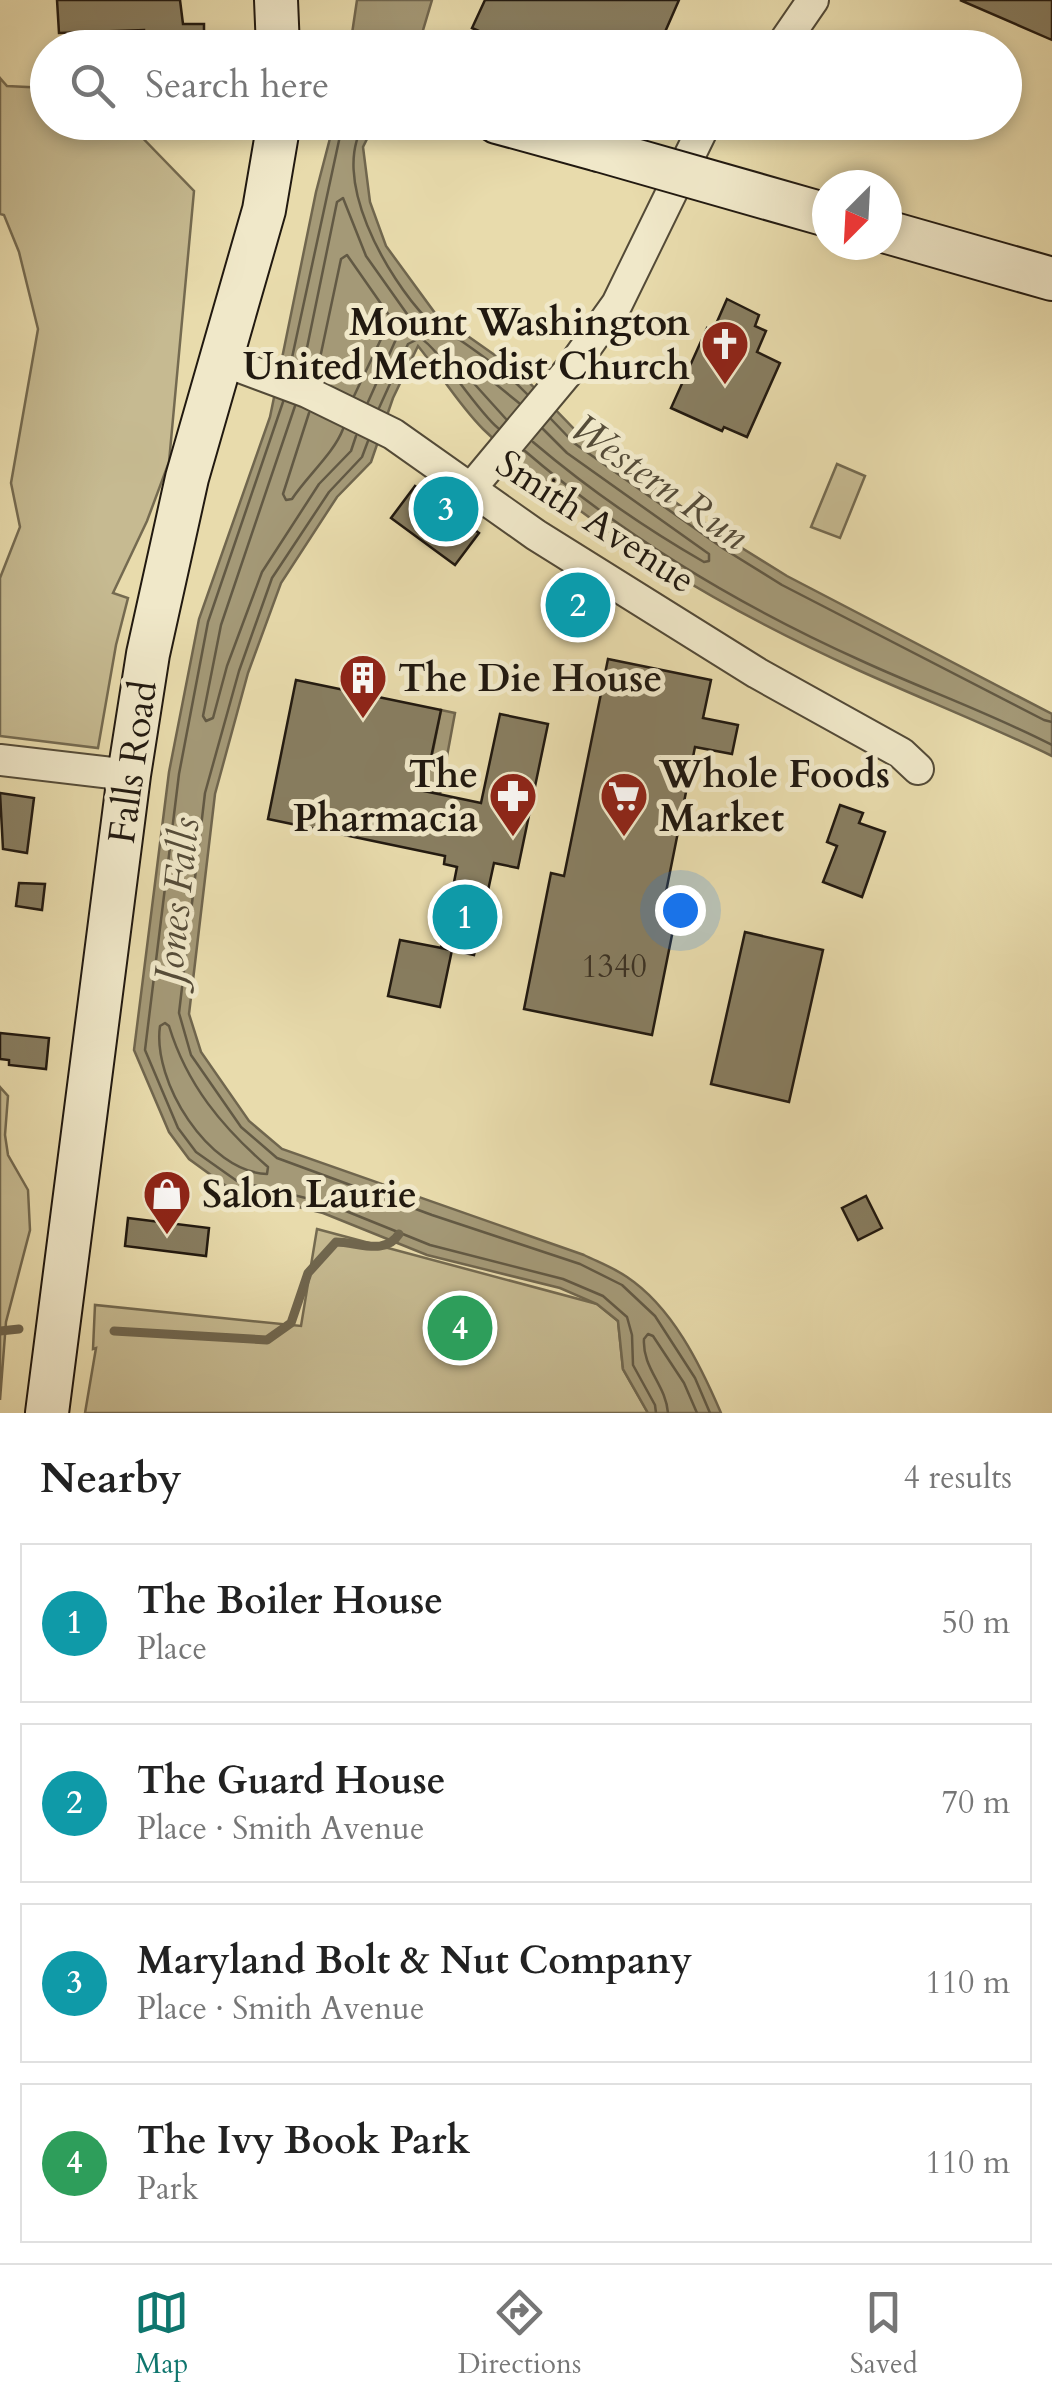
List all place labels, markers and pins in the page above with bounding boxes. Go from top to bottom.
place label: Mount Washington United Methodist Church [243,297,691,393]
church icon: Mount Washington United Methodist Church [699,318,751,386]
pin: 3 [414,472,478,546]
pin: 2 [546,568,610,642]
building icon: The Die House [337,652,389,720]
place label: The Die House [398,653,662,705]
place label: The Pharmacia [293,749,478,845]
place label: Whole Foods Market [658,749,890,845]
pharmacy icon: The Pharmacia [487,770,539,838]
supermarket icon: Whole Foods Market [598,770,650,838]
pin: 1 [432,880,498,954]
shop icon: Salon Laurie [141,1168,193,1236]
place label: Salon Laurie [202,1169,417,1221]
pin: 4 [428,1290,492,1366]

